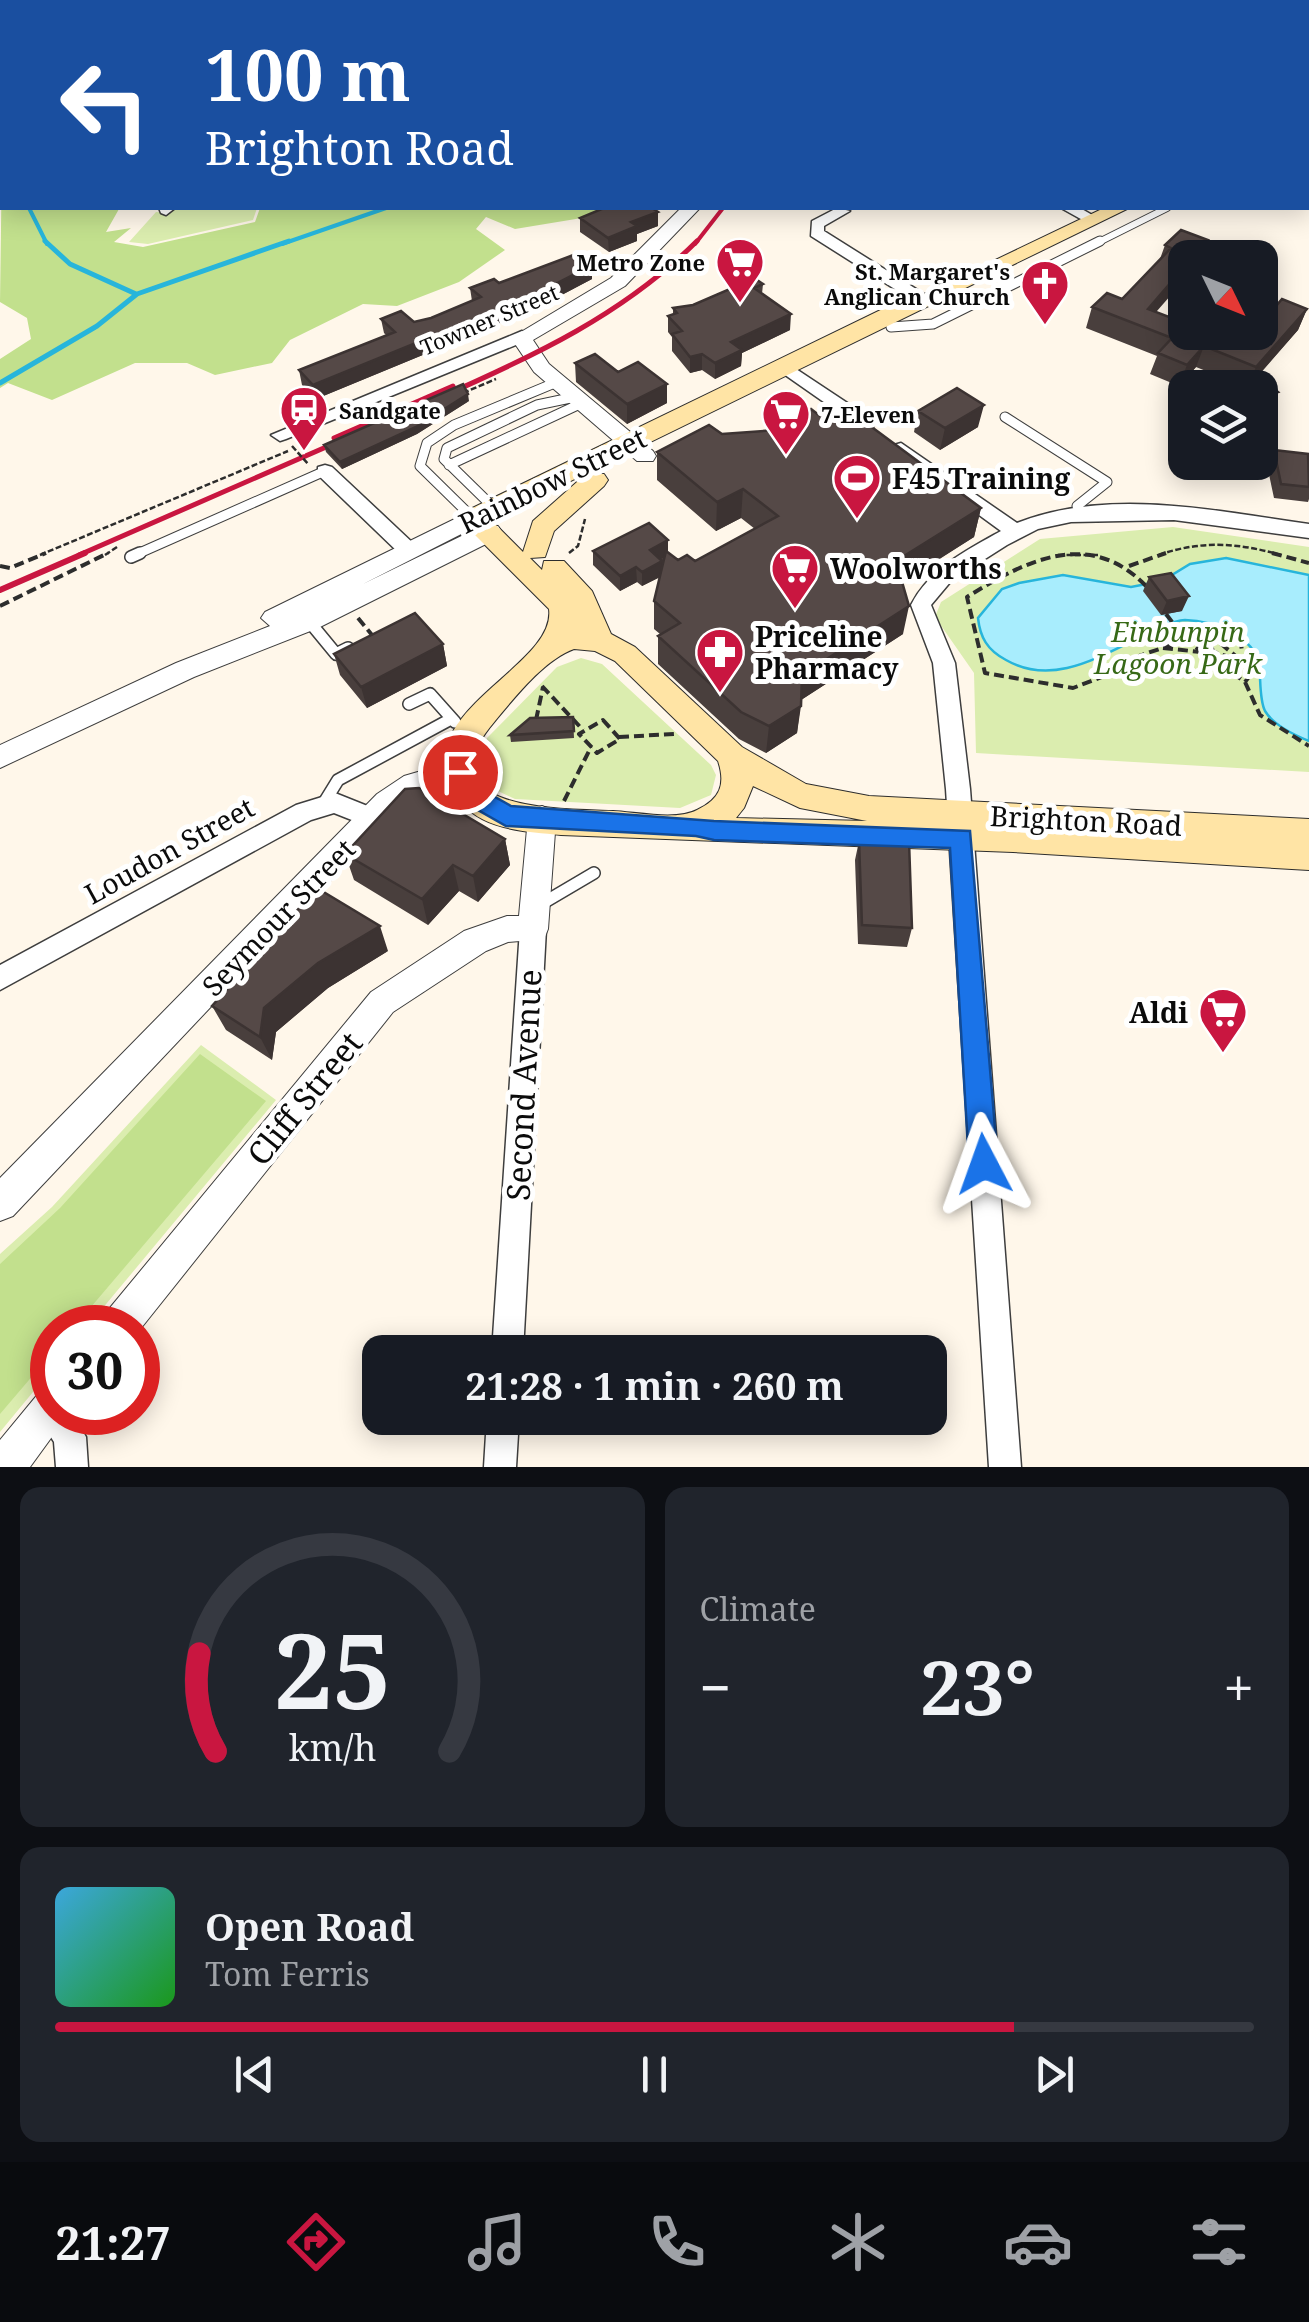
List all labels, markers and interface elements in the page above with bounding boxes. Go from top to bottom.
text: 100 m [205,26,411,122]
icon: left [40,40,170,170]
text: Brighton Road [205,117,514,178]
supermarket icon: Metro Zone [714,236,766,304]
north arrow [1168,240,1278,350]
map controls [1168,240,1278,480]
place label: Metro Zone [576,247,705,277]
place label: St. Margaret's Anglican Church [824,256,1010,311]
church icon: St. Margaret's Anglican Church [1019,258,1071,326]
street label: Towner Street [415,276,563,362]
button: layers [1168,370,1278,480]
station icon: Sandgate [278,384,330,452]
supermarket icon: 7-Eleven [760,388,812,456]
place label: Sandgate [339,395,441,425]
place label: 7-Eleven [821,399,916,429]
street label: Rainbow Street [452,418,652,542]
sports icon: F45 Training [831,452,883,520]
place label: F45 Training [892,459,1071,497]
supermarket icon: Woolworths [769,542,821,610]
place label: Woolworths [830,549,1002,587]
park label: Einbunpin Lagoon Park [1093,612,1263,682]
place label: Priceline Pharmacy [755,617,899,687]
pharmacy icon: Priceline Pharmacy [694,626,746,694]
pin [418,730,503,815]
icon: arrive [433,745,488,800]
street label: Loudon Street [77,788,261,912]
street label: Brighton Road [989,796,1183,844]
street label: Seymour Street [193,830,363,1004]
street label: Second Avenue [495,968,551,1202]
supermarket icon: Aldi [1197,986,1249,1054]
place label: Aldi [1129,993,1188,1031]
street label: Cliff Street [237,1022,371,1174]
position arrow [932,1112,1036,1216]
speed limit sign: 30 [30,1305,160,1435]
text: 21:28 · 1 min · 260 m [465,1359,844,1411]
text: Climate [700,1587,816,1630]
text: 25 [273,1598,391,1739]
text: 23° [920,1635,1035,1737]
text: − [700,1649,731,1724]
text: + [1223,1649,1254,1724]
text: km/h [288,1723,376,1771]
text: Open Road [205,1900,414,1952]
text: Tom Ferris [205,1952,370,1995]
icon: previous [227,2047,282,2102]
icon: pause [627,2047,682,2102]
icon: next [1027,2047,1082,2102]
icon: directions [281,2207,351,2277]
icon: music [462,2207,532,2277]
icon: phone [642,2207,712,2277]
icon: climate [823,2207,893,2277]
icon: car [1003,2207,1073,2277]
icon: filters [1184,2207,1254,2277]
text: 21:27 [55,2212,171,2273]

